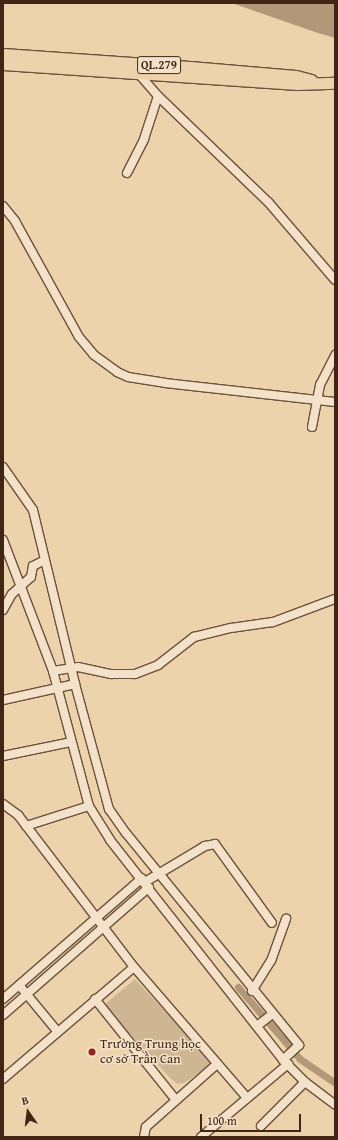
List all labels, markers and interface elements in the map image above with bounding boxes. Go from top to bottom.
road number: QL.279 [137,55,181,75]
place label: Trường Trung học cơ sở Trần Can [100,1037,201,1068]
marker: Trường Trung học cơ sở Trần Can [87,1047,97,1057]
north arrow [8,1092,48,1132]
text: B [20,1092,30,1109]
scale bar [202,1106,303,1132]
text: 100 m [207,1112,237,1129]

